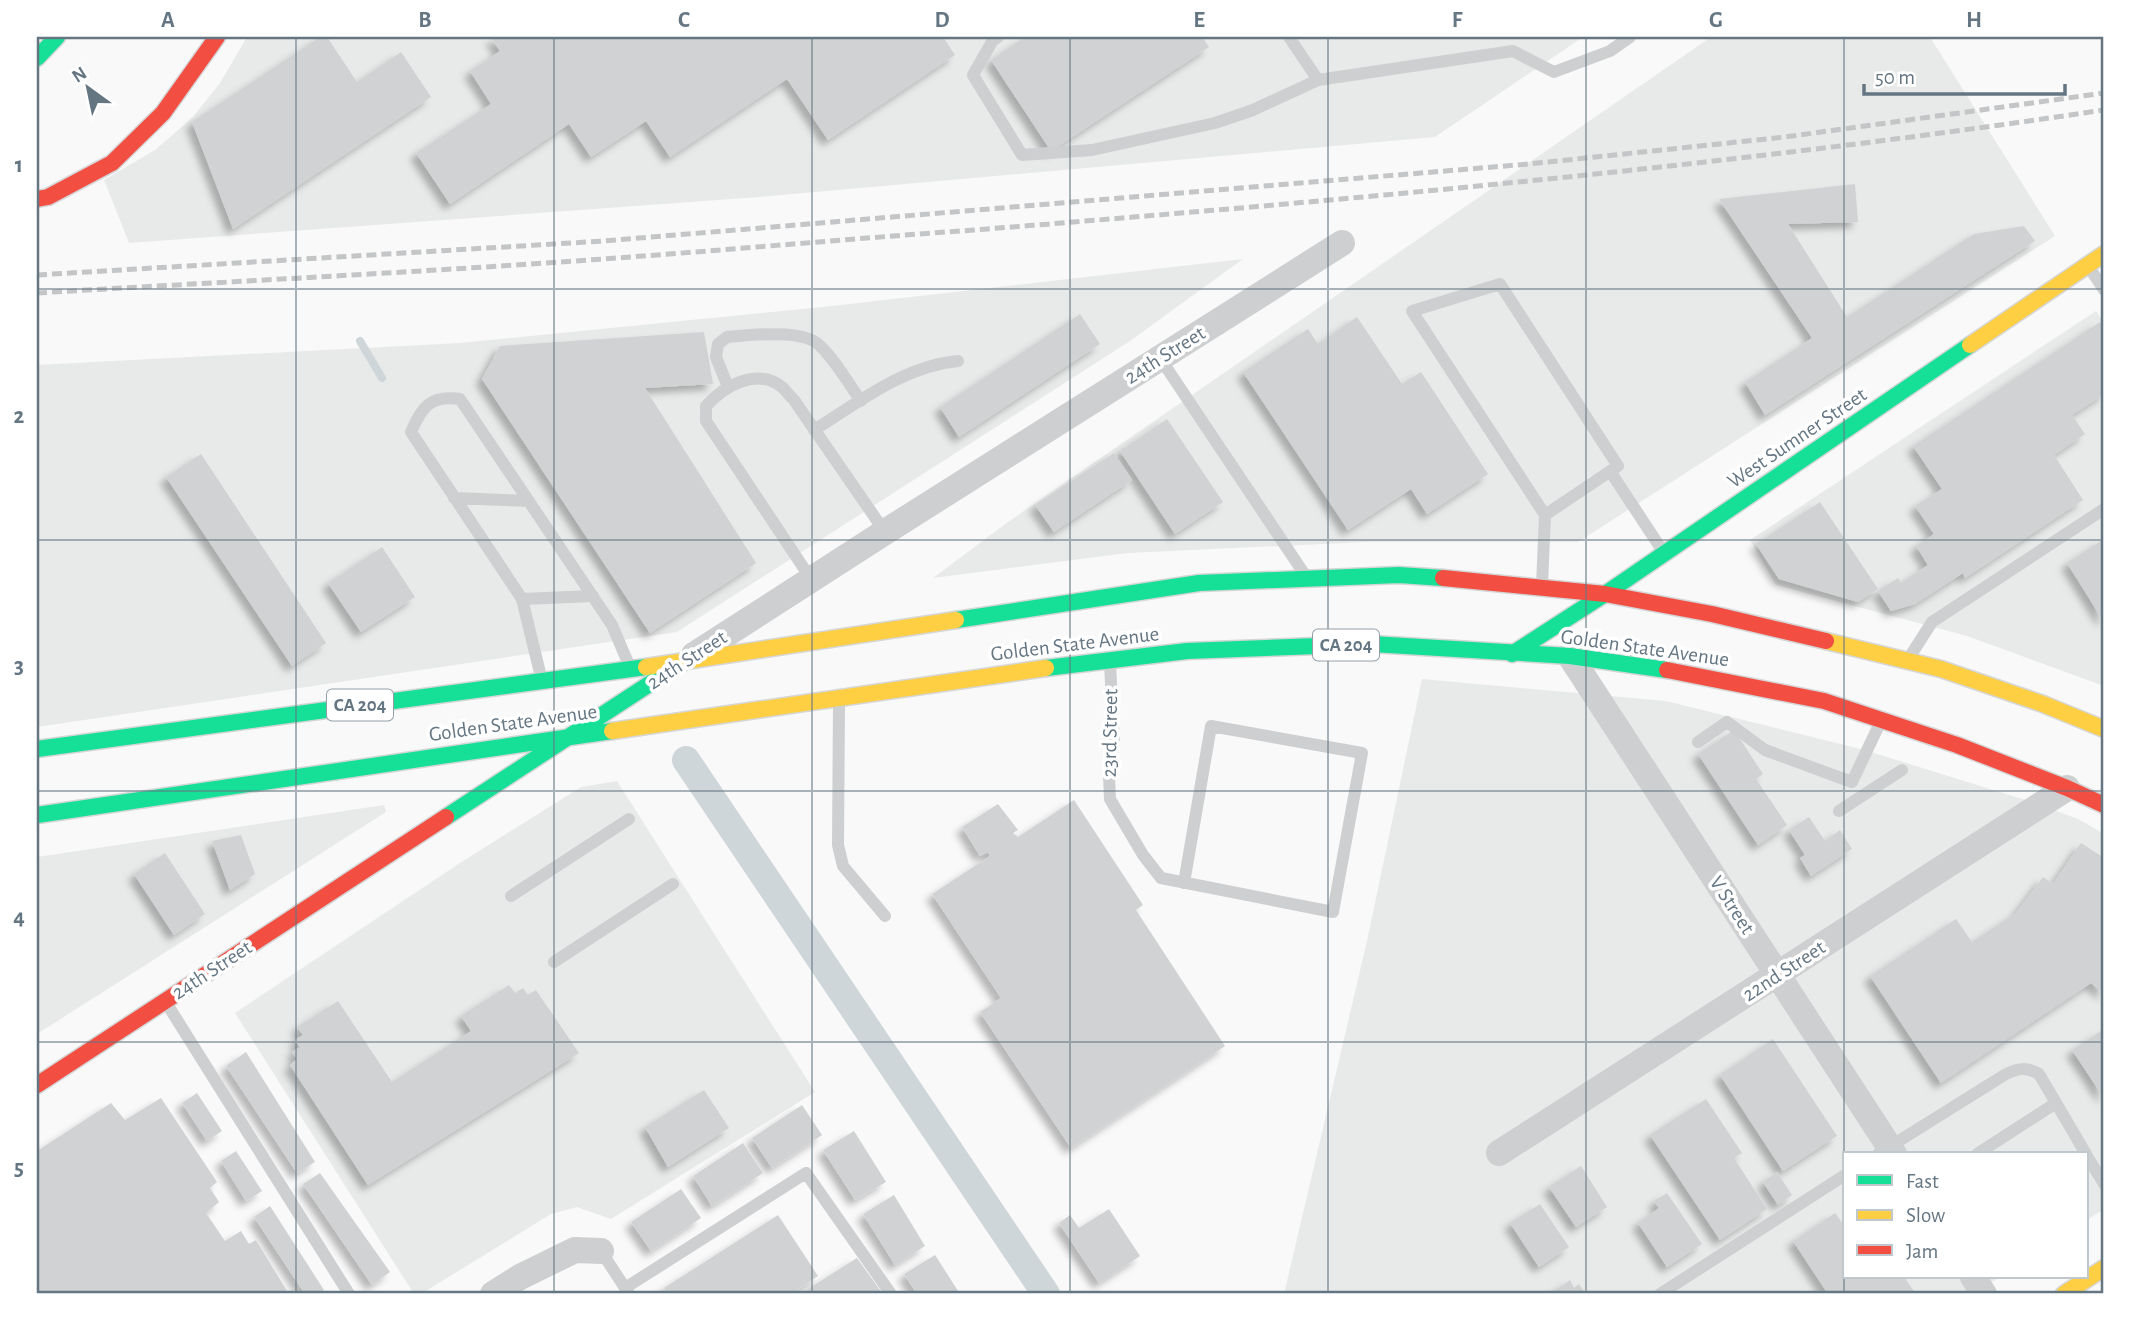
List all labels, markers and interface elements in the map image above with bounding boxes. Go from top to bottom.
text: A [161,9,175,32]
text: B [418,9,432,32]
text: C [678,9,690,32]
text: D [934,9,950,32]
text: E [1193,9,1205,32]
text: F [1452,9,1463,32]
text: G [1709,9,1723,32]
text: H [1966,9,1982,32]
north arrow [52,52,122,122]
scale bar [1864,52,2066,96]
text: N [69,63,90,87]
text: 50 m [1875,67,1915,88]
text: 1 [15,154,23,177]
street label: 24th Street [1121,322,1209,388]
street label: West Sumner Street [1724,384,1871,492]
text: 2 [14,405,25,428]
street label: Golden State Avenue [990,623,1160,665]
street label: 24th Street [643,626,731,693]
street label: Golden State Avenue [1560,626,1730,670]
road number: CA 204 [1313,630,1379,660]
text: 3 [14,655,24,678]
street label: 23rd Street [1099,688,1121,778]
road number: CA 204 [327,690,393,720]
street label: Golden State Avenue [428,701,598,745]
street label: V Street [1706,872,1759,938]
text: 4 [13,906,25,929]
street label: 24th Street [168,936,256,1003]
street label: 22nd Street [1739,937,1829,1005]
legend [1843,1152,2088,1278]
text: 5 [14,1157,24,1180]
text: Fast [1906,1171,1939,1192]
text: Slow [1906,1205,1945,1226]
text: Jam [1906,1241,1938,1262]

